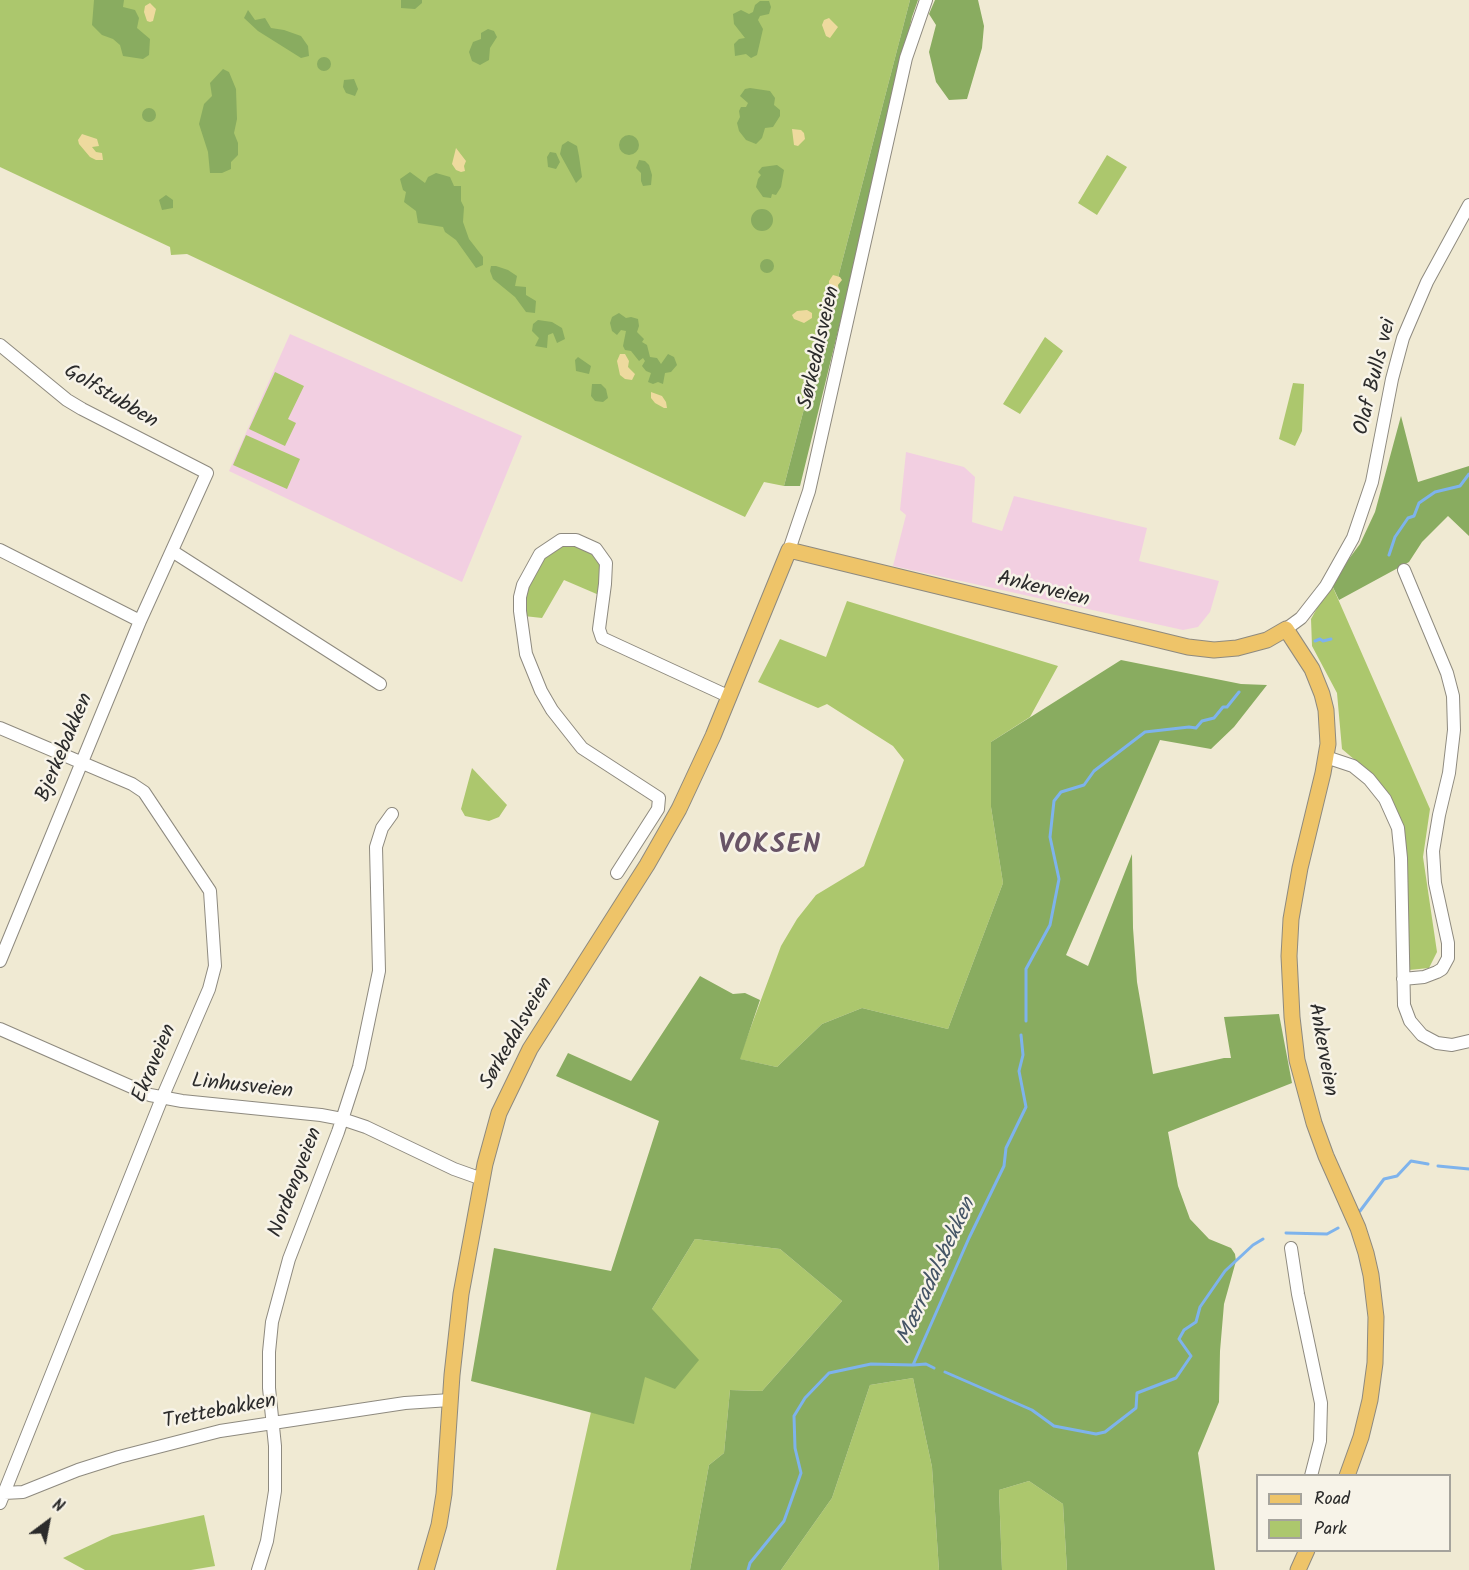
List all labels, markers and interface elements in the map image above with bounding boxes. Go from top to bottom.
street label: Sørkedalsveien [795,284,847,412]
street label: Olaf Bulls vei [1350,316,1404,438]
street label: Golfstubben [58,360,162,436]
street label: Ankerveien [994,567,1092,615]
street label: Bjerkebakken [32,690,100,806]
district label: VOKSEN [718,831,822,863]
street label: Sørkedalsveien [476,973,560,1095]
street label: Ankerveien [1300,1001,1342,1099]
street label: Ekraveien [128,1021,184,1107]
street label: Linhusveien [190,1070,294,1106]
street label: Nordengveien [264,1124,330,1242]
water label: Mærradalsbekken [893,1195,983,1349]
street label: Trettebakken [161,1390,279,1436]
legend [1256,1474,1451,1552]
text: Road [1314,1485,1350,1514]
north arrow [18,1492,78,1552]
text: N [47,1493,69,1520]
text: Park [1314,1515,1347,1544]

